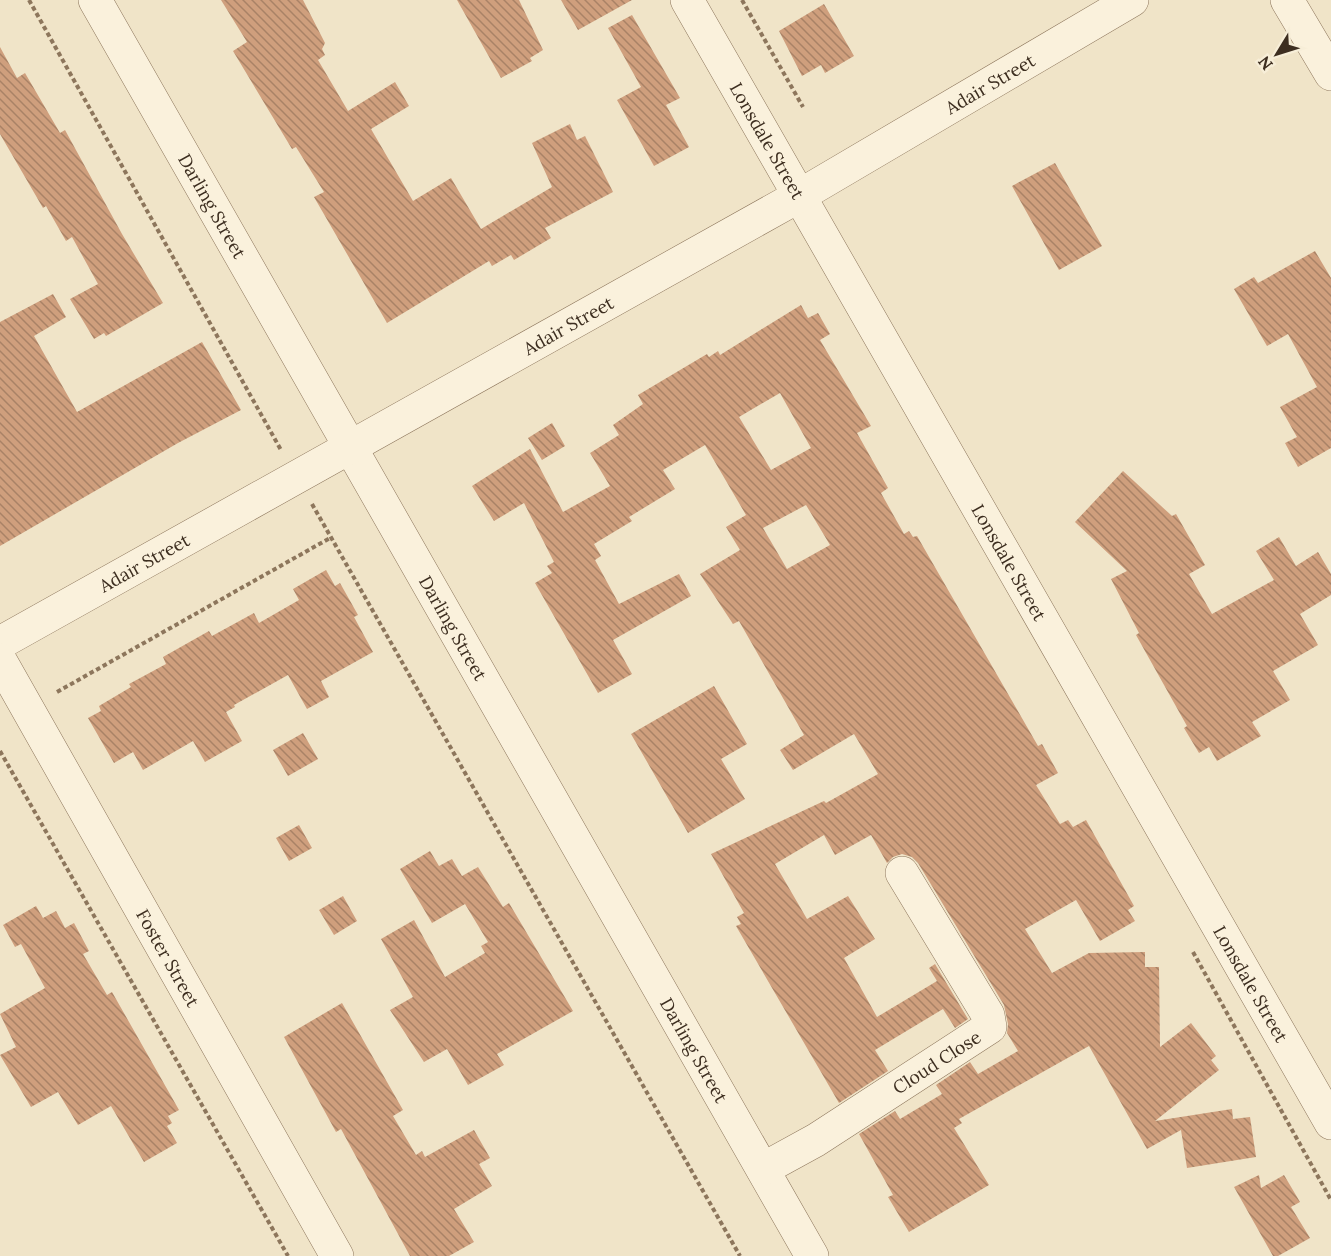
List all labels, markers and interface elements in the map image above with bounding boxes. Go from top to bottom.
north arrow [1247,24,1307,84]
street label: Adair Street [940,48,1039,119]
text: N [1253,52,1277,74]
street label: Lonsdale Street [725,78,810,203]
street label: Darling Street [173,149,252,262]
street label: Adair Street [518,291,617,360]
street label: Lonsdale Street [967,500,1052,625]
street label: Adair Street [94,528,193,597]
street label: Darling Street [414,571,492,684]
street label: Foster Street [132,905,205,1011]
street label: Lonsdale Street [1209,921,1294,1046]
street label: Darling Street [655,993,733,1107]
street label: Cloud Close [888,1025,985,1099]

